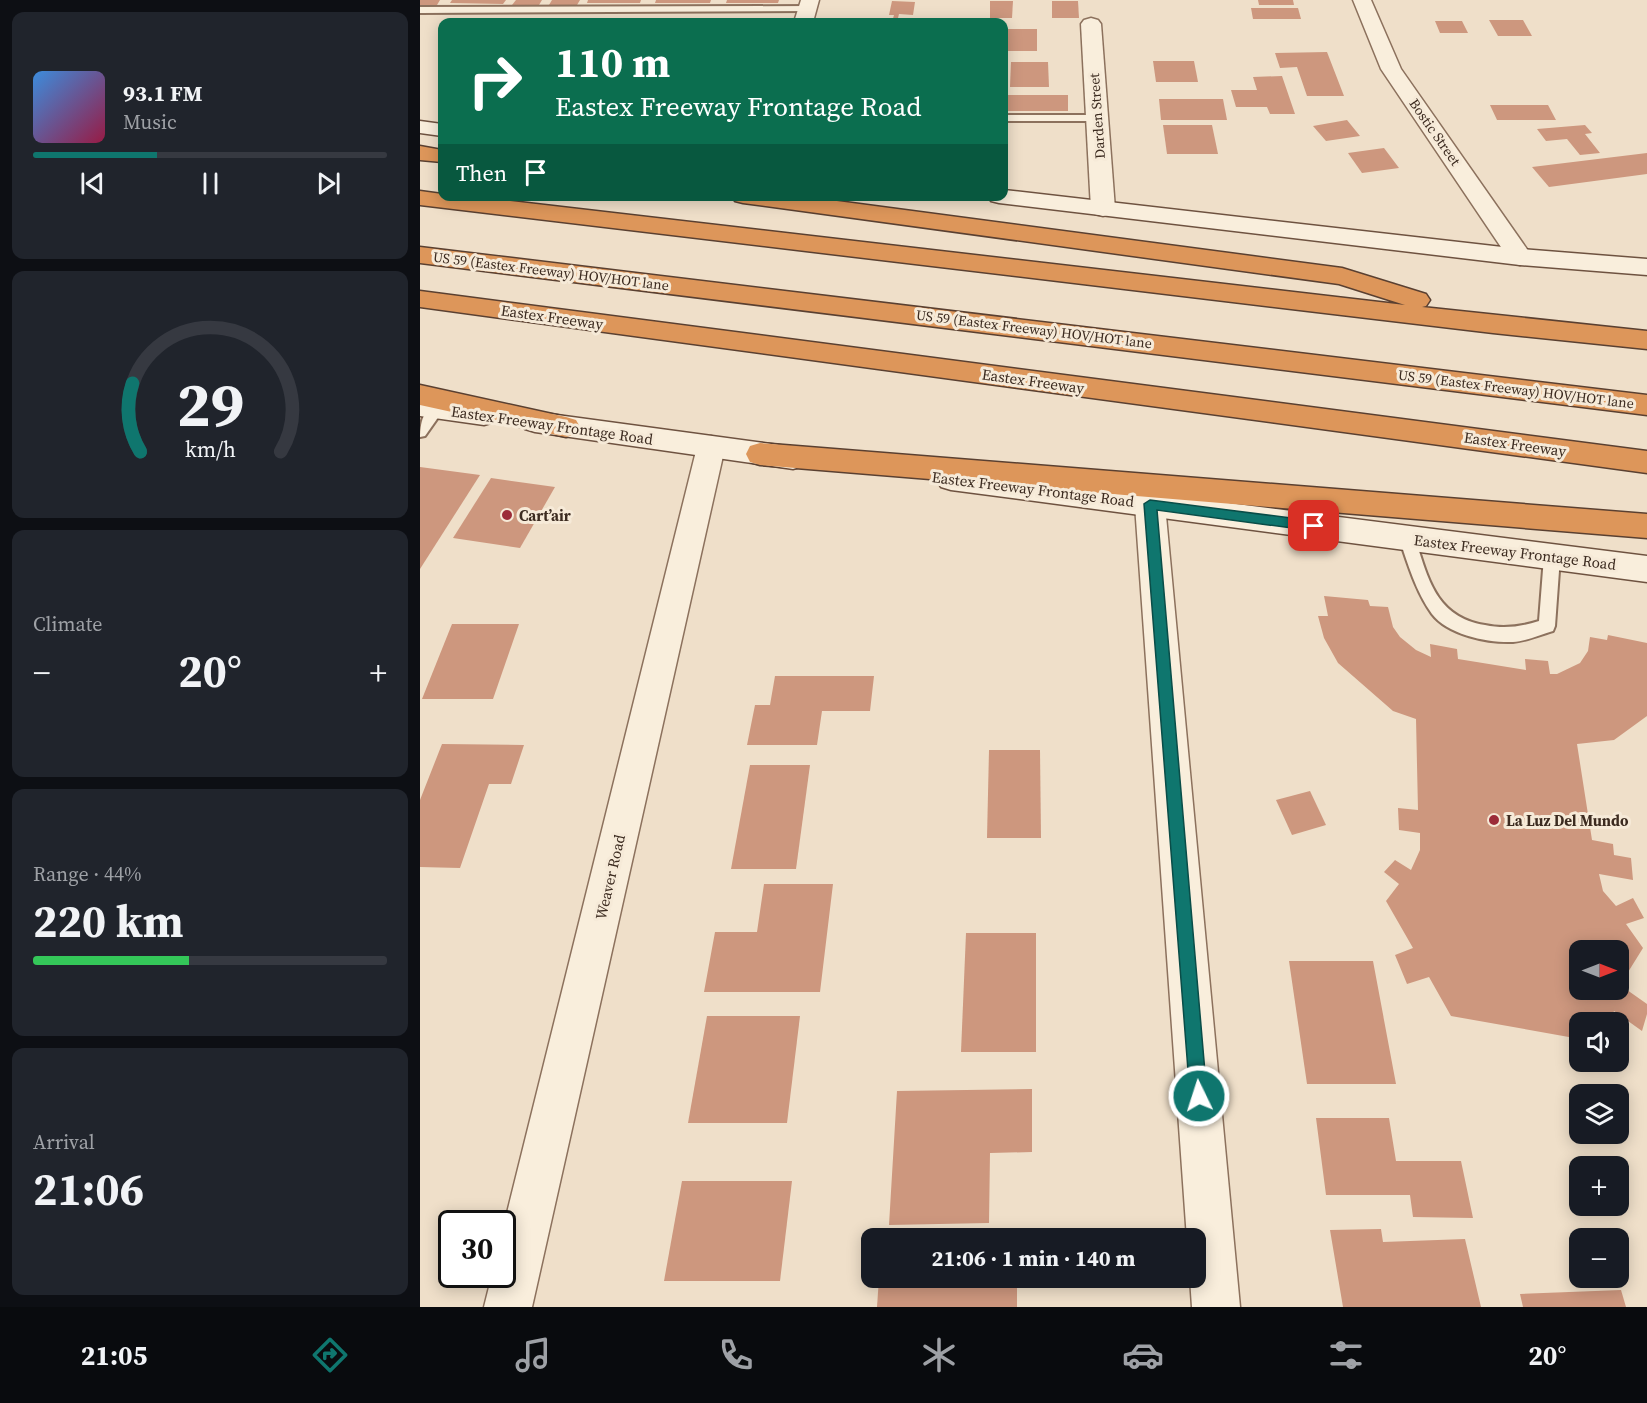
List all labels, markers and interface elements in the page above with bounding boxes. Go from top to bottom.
text: 110 m [555,33,670,91]
icon: right [456,42,534,120]
street label: Darden Street [1084,72,1110,159]
text: 93.1 FM [123,78,202,108]
text: Eastex Freeway Frontage Road [555,88,922,125]
street label: Bostic Street [1405,94,1466,170]
text: Music [123,108,177,136]
icon: arrive [519,156,552,189]
text: Then [456,158,507,188]
icon: previous [76,167,109,200]
icon: pause [194,167,227,200]
icon: next [312,167,345,200]
street label: US 59 (Eastex Freeway) HOV/HOT lane [432,247,670,295]
street label: Eastex Freeway [499,299,605,335]
street label: US 59 (Eastex Freeway) HOV/HOT lane [915,305,1153,353]
text: 29 [176,361,244,447]
street label: Eastex Freeway [980,363,1086,399]
street label: US 59 (Eastex Freeway) HOV/HOT lane [1397,365,1635,413]
street label: Eastex Freeway Frontage Road [450,400,655,450]
street label: Eastex Freeway [1462,426,1568,462]
text: km/h [184,435,236,464]
street label: Eastex Freeway Frontage Road [931,466,1136,512]
pin [1288,500,1339,551]
place label: Cart’air [519,505,571,526]
marker: Cart’air [500,508,514,522]
icon: arrive [1297,509,1330,542]
street label: Eastex Freeway Frontage Road [1413,529,1618,575]
text: Climate [33,610,102,638]
text: 20° [178,640,242,702]
text: − [33,650,51,695]
text: + [369,650,387,695]
place label: La Luz Del Mundo [1506,810,1629,831]
marker: La Luz Del Mundo [1487,813,1501,827]
street label: Weaver Road [590,832,630,922]
text: Range · 44% [33,860,142,888]
text: 220 km [33,890,184,952]
north arrow [1569,940,1629,1000]
map controls [1569,940,1629,1288]
button: sound [1569,1012,1629,1072]
position arrow [1167,1064,1231,1128]
button: layers [1569,1084,1629,1144]
text: Arrival [33,1128,95,1156]
button: + [1569,1156,1629,1216]
text: 21:06 [33,1158,144,1220]
speed limit sign: 30 [438,1210,516,1288]
button: − [1569,1228,1629,1288]
text: 21:06 · 1 min · 140 m [932,1243,1135,1273]
icon: directions [309,1334,351,1376]
icon: music [512,1334,554,1376]
icon: phone [715,1334,757,1376]
icon: climate [918,1334,960,1376]
icon: car [1122,1334,1164,1376]
icon: filters [1325,1334,1367,1376]
text: 21:05 [81,1337,147,1374]
text: 20° [1528,1337,1566,1374]

